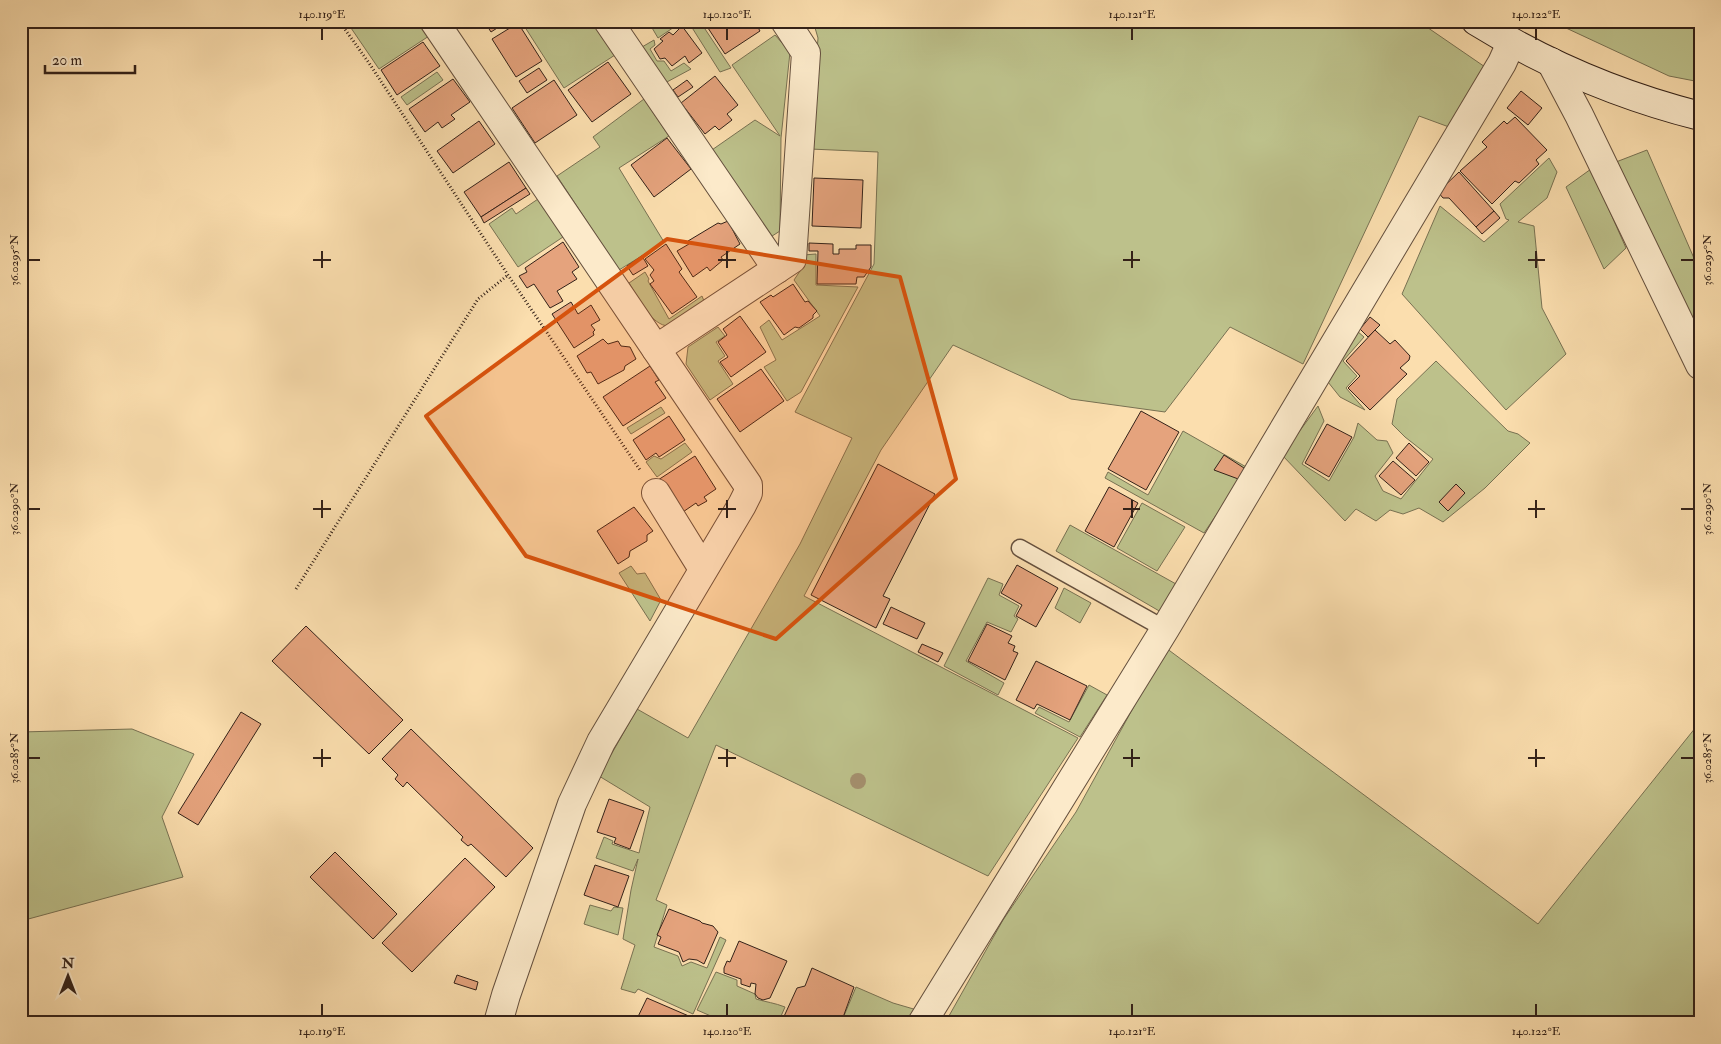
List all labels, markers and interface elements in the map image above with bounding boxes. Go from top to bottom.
text: 140.119°E [299,7,346,22]
text: 140.120°E [703,7,752,22]
text: 140.121°E [1109,7,1156,22]
text: 140.122°E [1512,7,1561,22]
scale bar [45,42,135,74]
text: 20 m [52,51,82,70]
text: 36.0295°N [7,234,22,286]
text: 36.0295°N [1700,234,1715,286]
text: 36.0290°N [7,483,22,535]
text: 36.0290°N [1700,483,1715,535]
text: 36.0285°N [7,732,22,784]
text: 36.0285°N [1700,732,1715,784]
north arrow [42,952,92,1002]
text: N [61,955,75,972]
text: 140.119°E [299,1024,346,1039]
text: 140.120°E [703,1024,752,1039]
text: 140.121°E [1109,1024,1156,1039]
text: 140.122°E [1512,1024,1561,1039]

